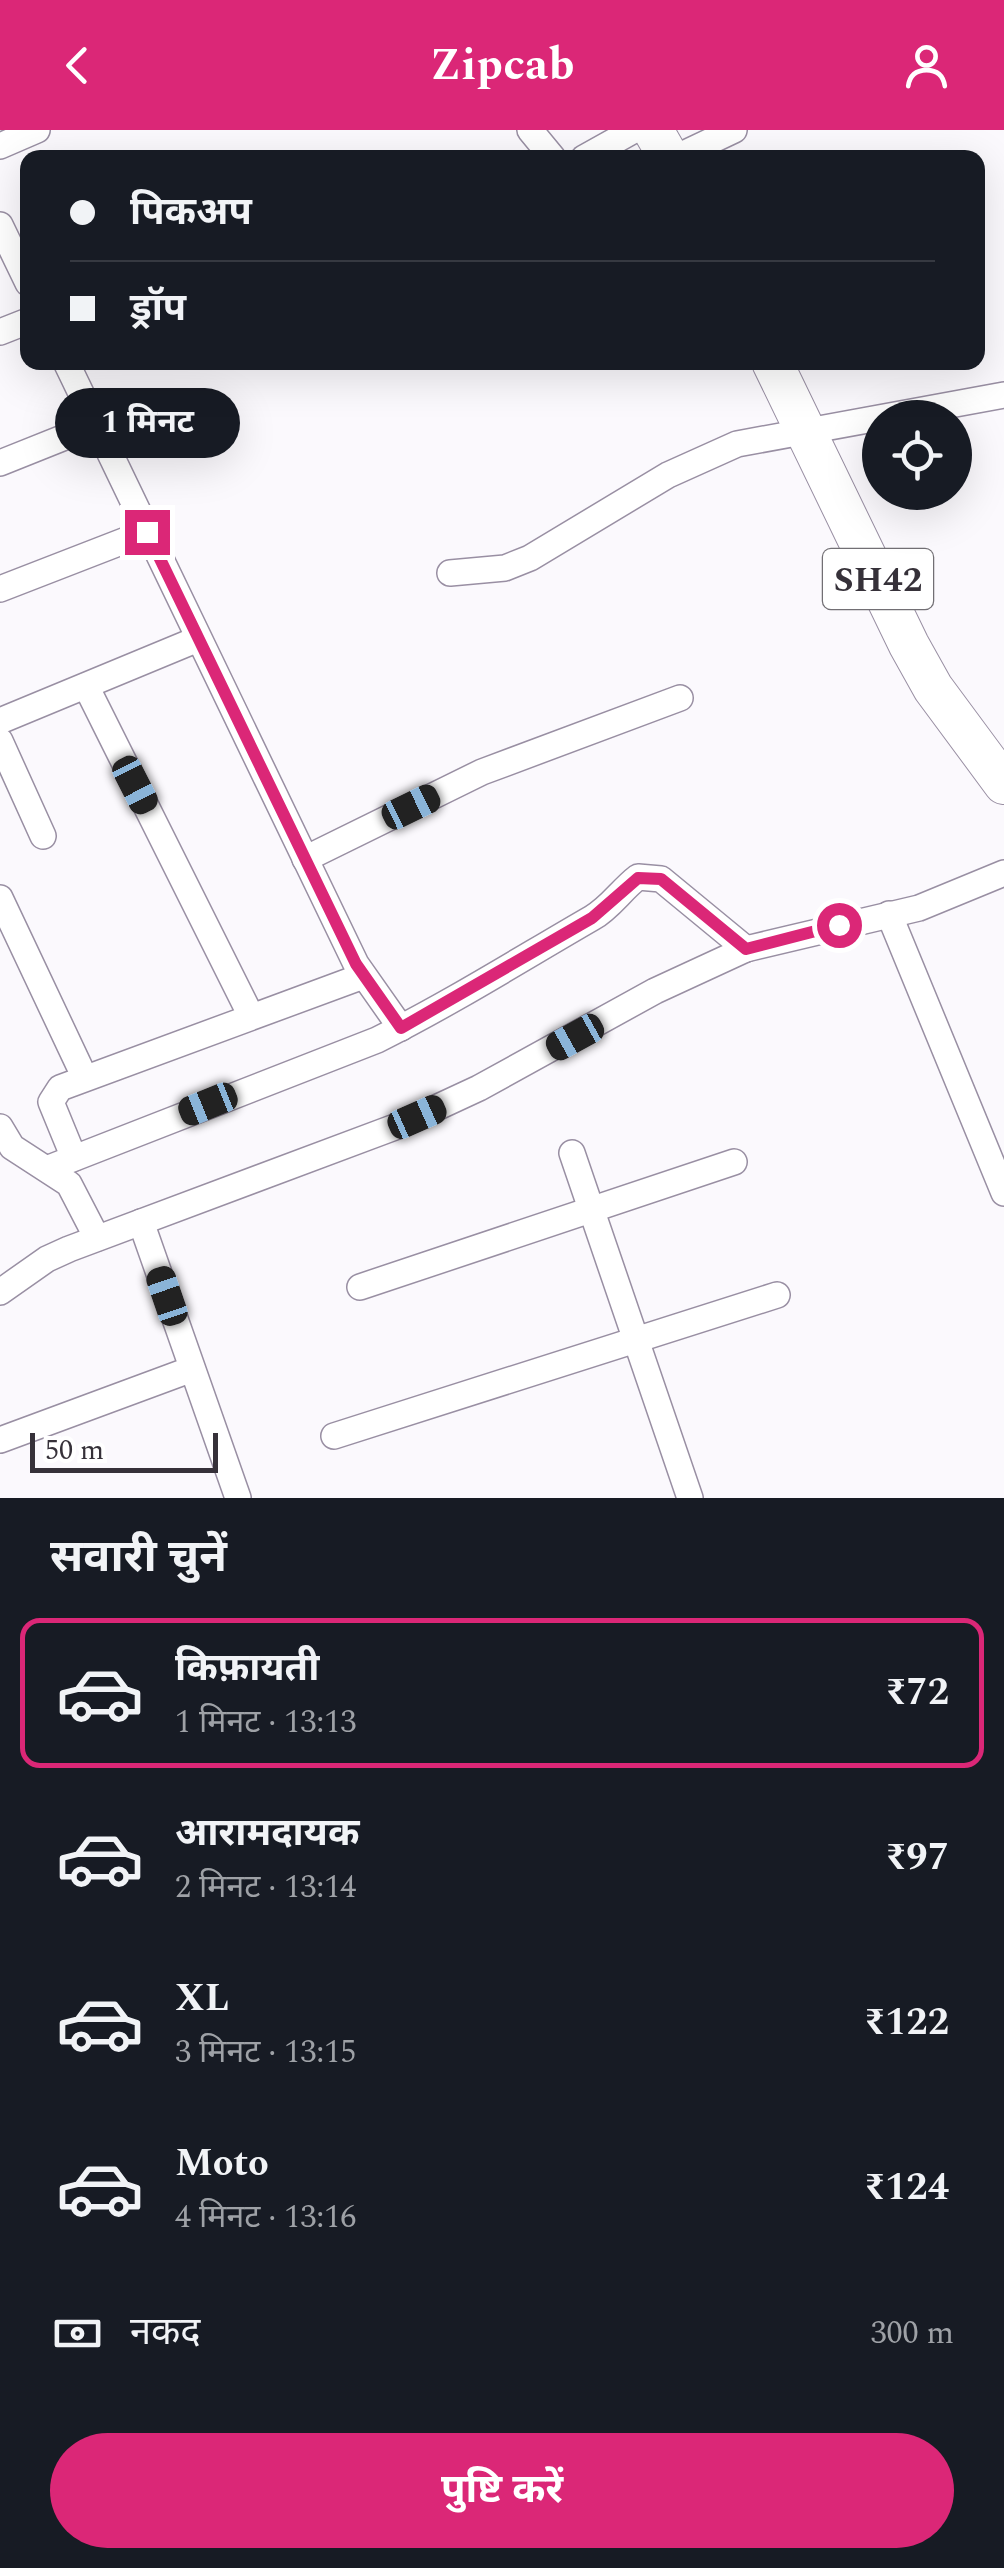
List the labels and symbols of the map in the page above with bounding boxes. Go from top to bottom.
callout: 1 मिनट [54,387,240,457]
route end [125,510,170,555]
road number: SH42 [823,549,933,609]
car [108,751,162,819]
car [377,780,445,834]
route start [817,903,862,948]
car [541,1009,609,1065]
car [175,1079,241,1129]
car [383,1091,451,1143]
car [143,1263,191,1329]
scale bar [30,1428,218,1472]

